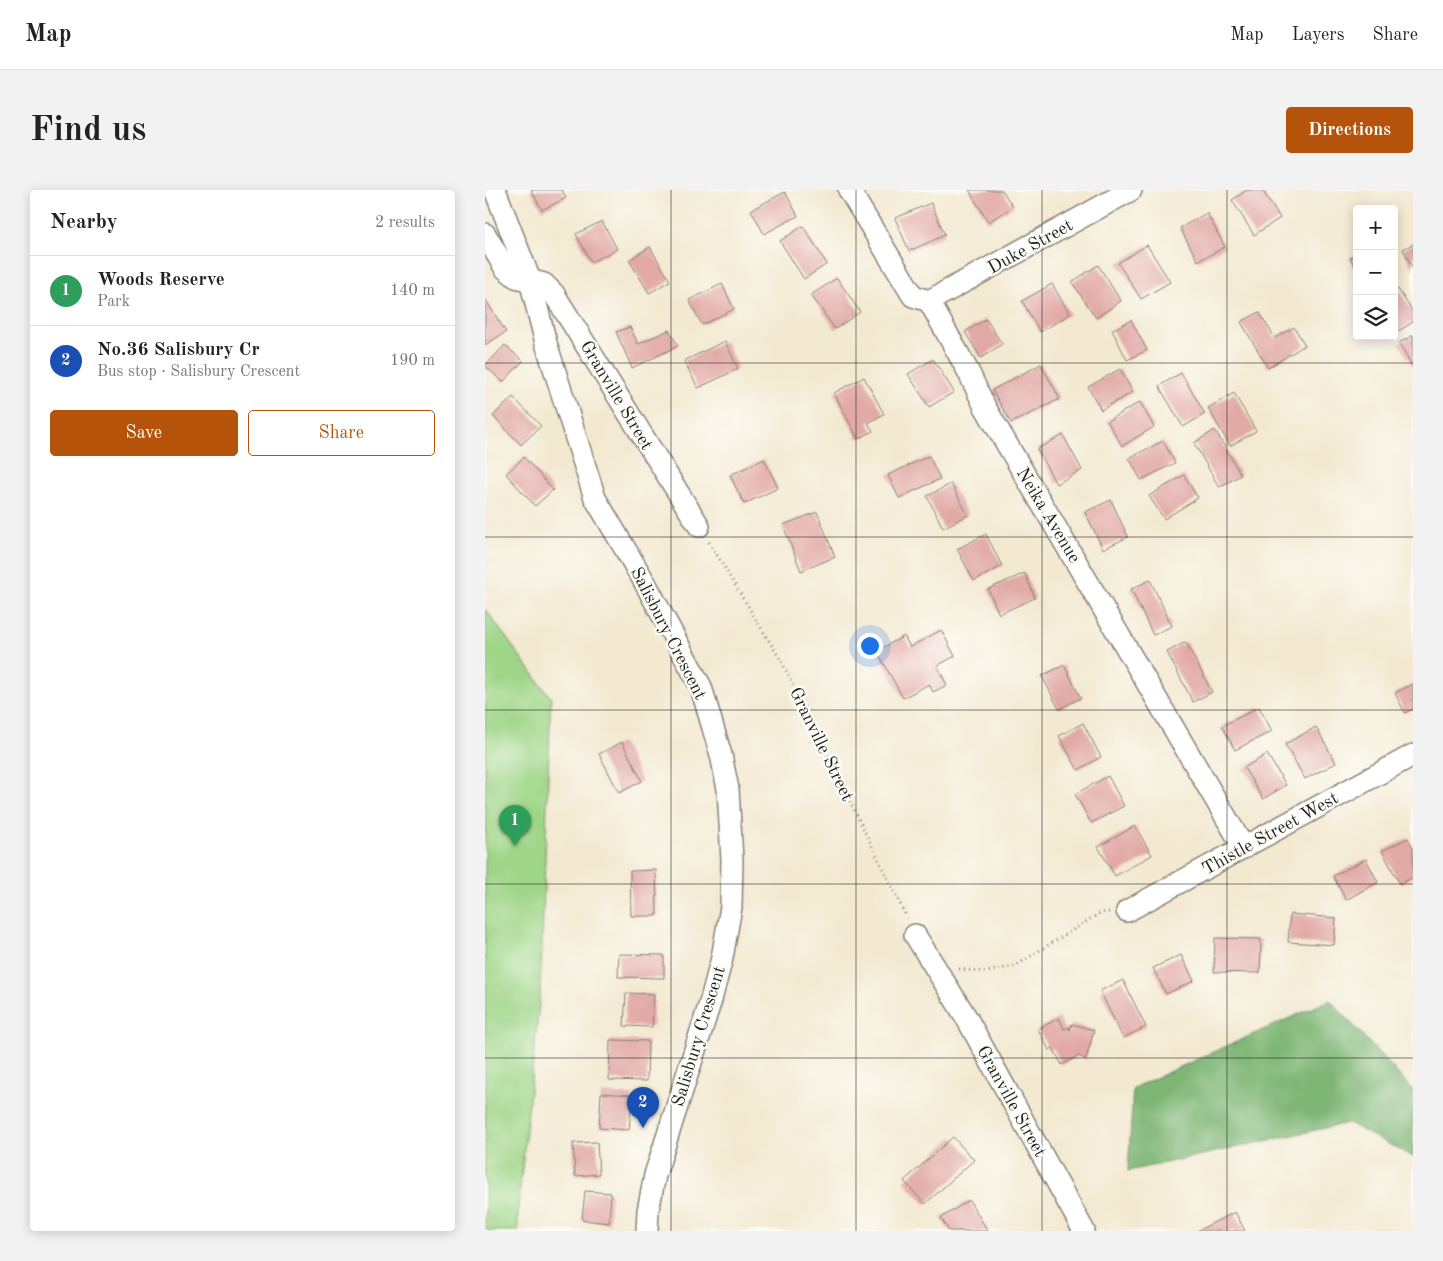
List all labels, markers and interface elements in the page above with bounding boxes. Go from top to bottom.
text: Map [25,23,72,47]
text: Map [1230,26,1264,44]
text: Layers [1292,26,1344,44]
text: Share [1372,26,1418,44]
button: Directions [1286,107,1413,153]
text: Find us [30,113,146,148]
map controls [1353,205,1398,340]
button: + [1353,205,1398,250]
text: Nearby [50,212,118,233]
text: 2 results [375,215,435,231]
street label: Duke Street [985,216,1076,278]
button: − [1353,250,1398,295]
text: Woods Reserve [97,271,225,290]
text: 1 [61,283,71,299]
text: 140 m [390,283,435,299]
text: Park [97,294,130,310]
button: layers [1353,295,1398,340]
street label: Granville Street [576,338,656,453]
text: No.36 Salisbury Cr [97,341,260,360]
text: 2 [61,353,71,369]
text: 190 m [390,353,435,369]
text: Bus stop · Salisbury Crescent [97,364,300,380]
button: Save [50,410,238,456]
button: Share [248,410,435,456]
street label: Neika Avenue [1013,465,1084,566]
street label: Salisbury Crescent [627,564,709,703]
your location [857,633,883,659]
street label: Granville Street [786,685,856,804]
street label: Thistle Street West [1199,789,1342,879]
pin: 1 [499,805,531,846]
street label: Salisbury Crescent [669,964,729,1109]
street label: Granville Street [973,1043,1049,1160]
pin: 2 [627,1087,659,1128]

